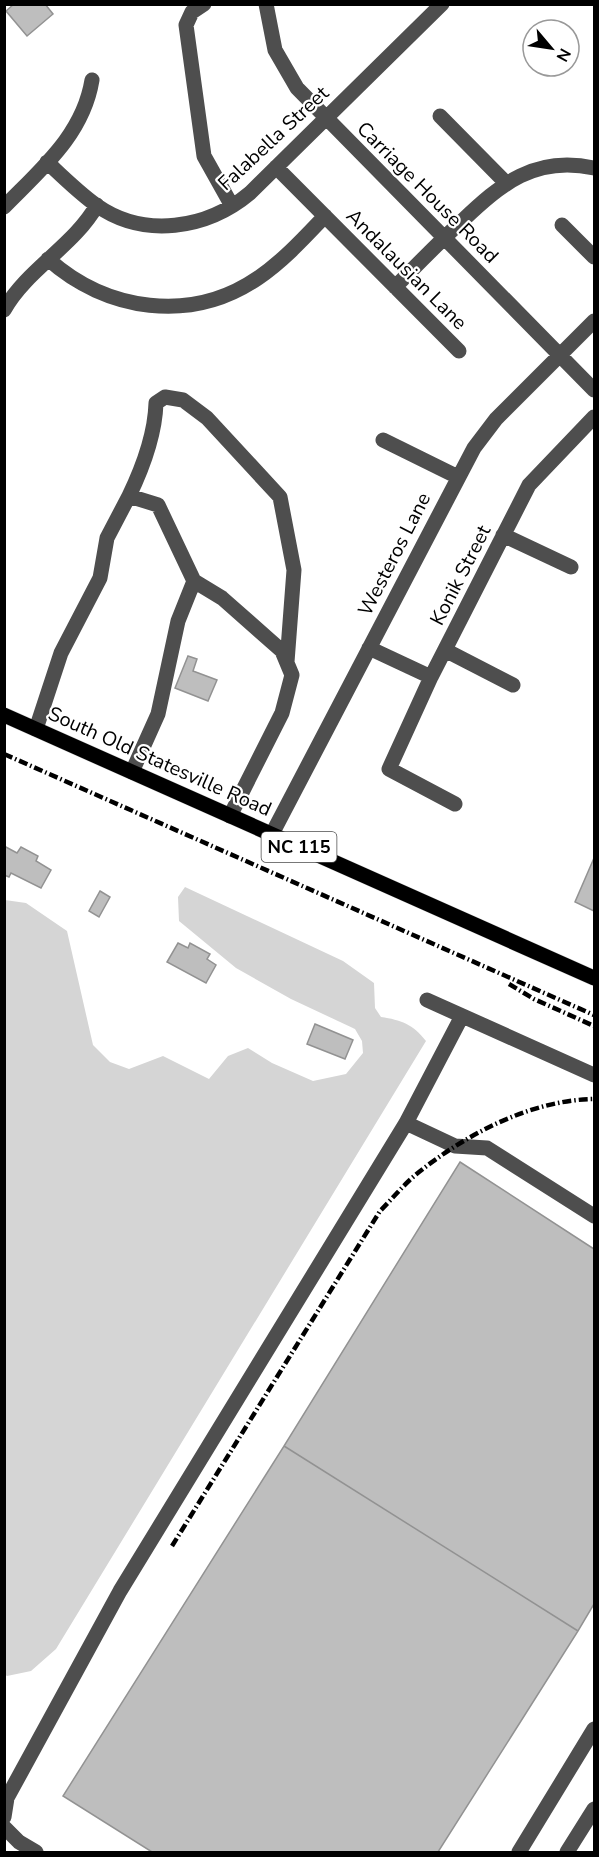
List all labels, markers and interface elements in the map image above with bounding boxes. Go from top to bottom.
north arrow [521,18,581,78]
text: N [551,44,576,65]
street label: Falabella Street [212,79,335,197]
street label: Carriage House Road [351,116,504,269]
street label: Andalausian Lane [340,203,473,336]
street label: Westeros Lane [352,488,437,620]
street label: Konik Street [424,520,498,630]
street label: South Old Statesville Road [44,700,276,823]
road number: NC 115 [262,832,336,862]

